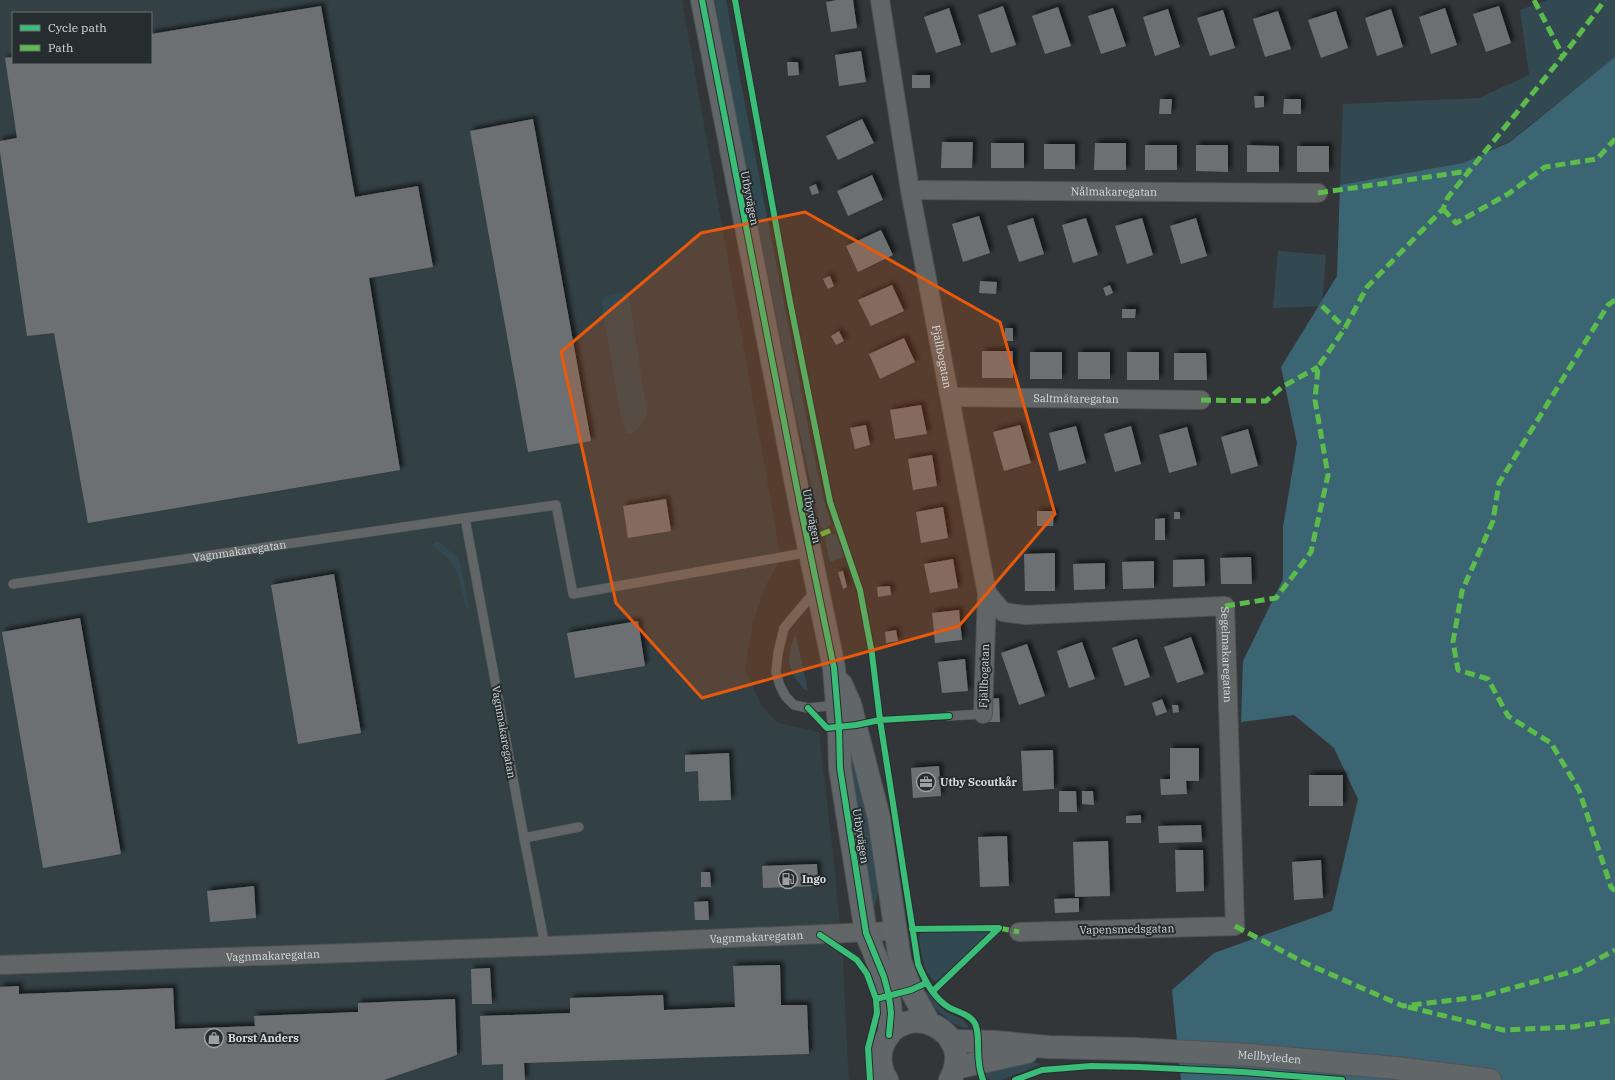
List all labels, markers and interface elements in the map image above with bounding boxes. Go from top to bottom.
legend [12,12,152,64]
text: Cycle path [48,20,107,35]
text: Path [48,40,74,55]
street label: Utbyvägen [738,170,762,226]
street label: Nålmakaregatan [1071,184,1157,199]
street label: Fjällbogatan [929,324,955,390]
street label: Saltmätaregatan [1033,391,1119,406]
street label: Utbyvägen [800,488,824,544]
street label: Vagnmakaregatan [192,537,287,565]
street label: Segelmakaregatan [1218,607,1235,703]
street label: Fjällbogatan [976,644,992,708]
street label: Vagnmakaregatan [489,684,519,780]
office icon: Utby Scoutkår [915,771,937,793]
place label: Utby Scoutkår [940,775,1018,789]
street label: Utbyvägen [850,808,872,864]
fuel station icon: Ingo [777,868,799,890]
place label: Ingo [802,872,826,886]
street label: Vapensmedsgatan [1079,921,1175,937]
street label: Vagnmakaregatan [709,928,804,946]
street label: Vagnmakaregatan [226,947,320,964]
shop icon: Borst Anders [203,1027,225,1049]
place label: Borst Anders [228,1031,299,1045]
street label: Mellbyleden [1237,1047,1302,1067]

